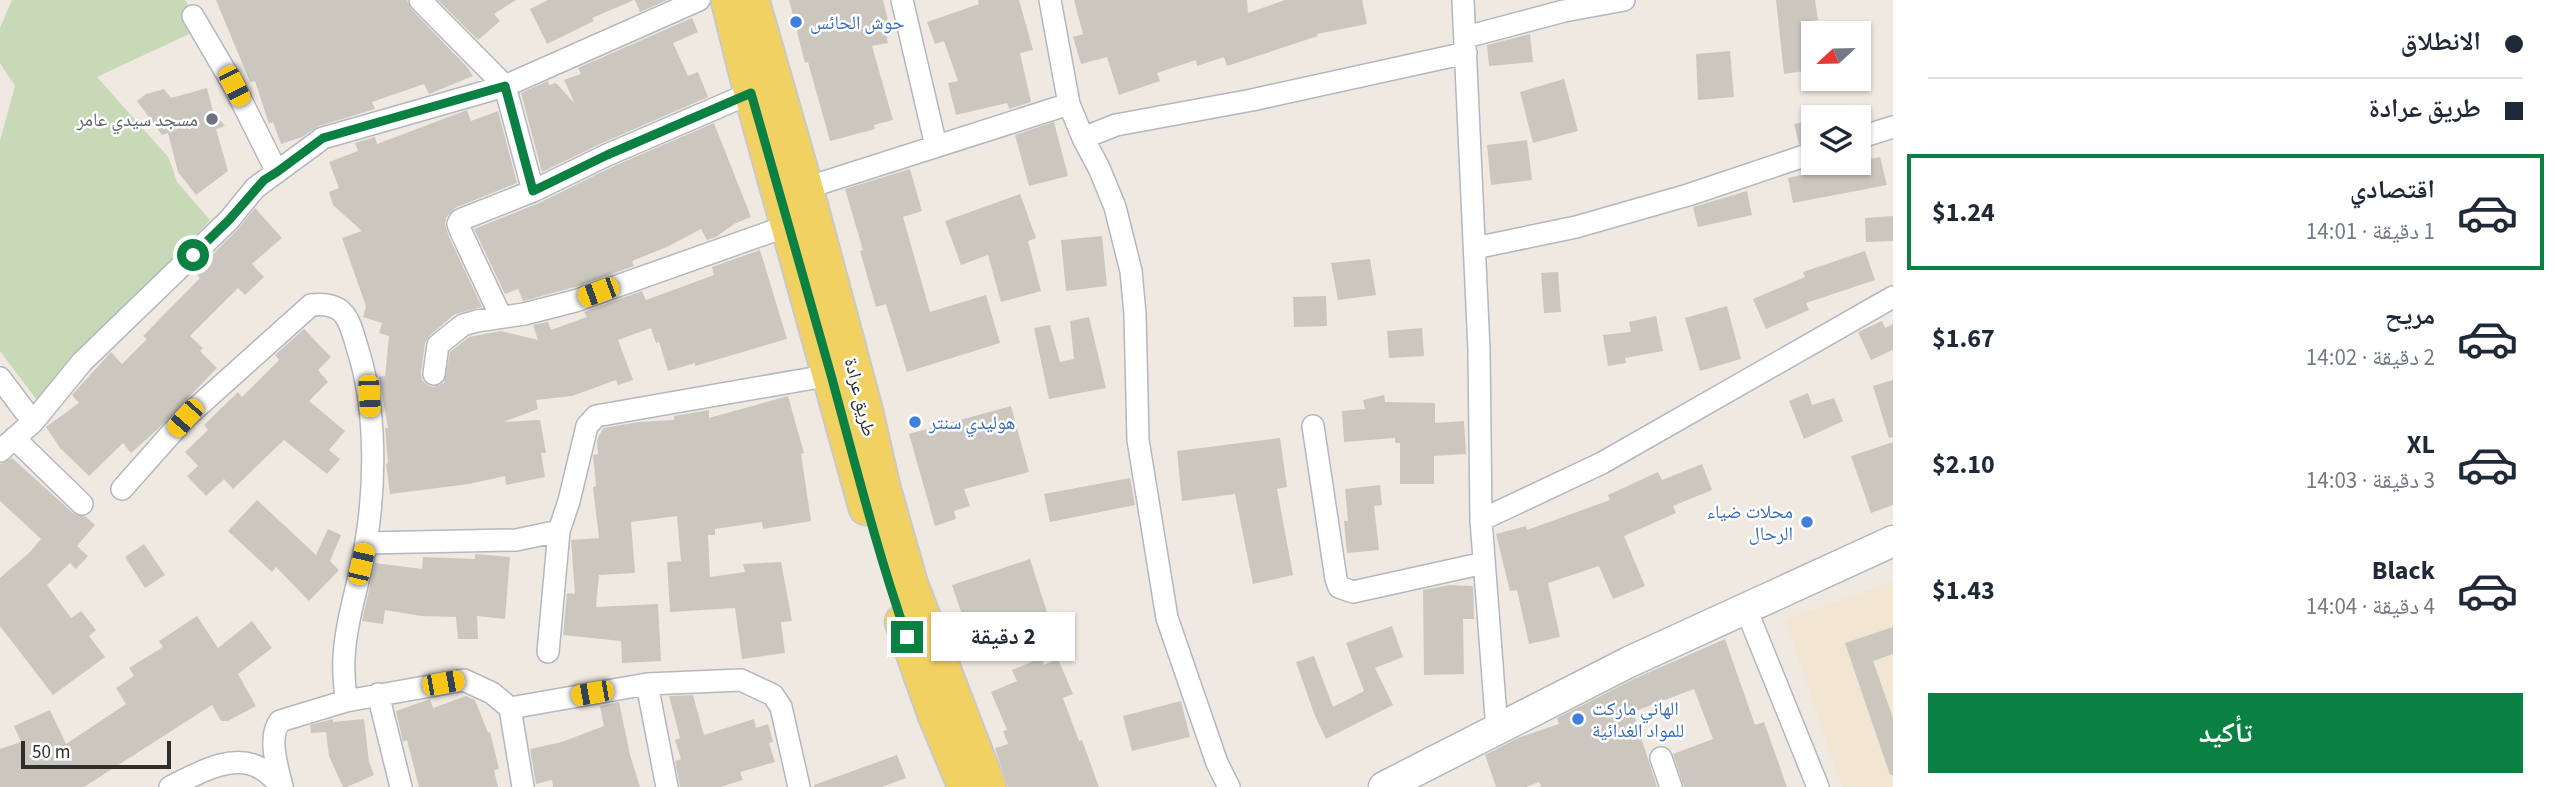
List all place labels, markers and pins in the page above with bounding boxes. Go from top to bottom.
place label: حوش الحائس [810,10,905,37]
marker: حوش الحائس [788,14,804,30]
place label: مسجد سيدي عامر [76,107,198,135]
marker: مسجد سيدي عامر [204,111,220,127]
place label: هوليدي سنتر [928,410,1016,438]
marker: هوليدي سنتر [907,414,923,430]
place label: محلات ضياء الرحال [1707,499,1793,548]
marker: محلات ضياء الرحال [1799,514,1815,530]
place label: الهاني ماركت للمواد الغدائية [1592,696,1684,745]
marker: الهاني ماركت للمواد الغدائية [1570,711,1586,727]

